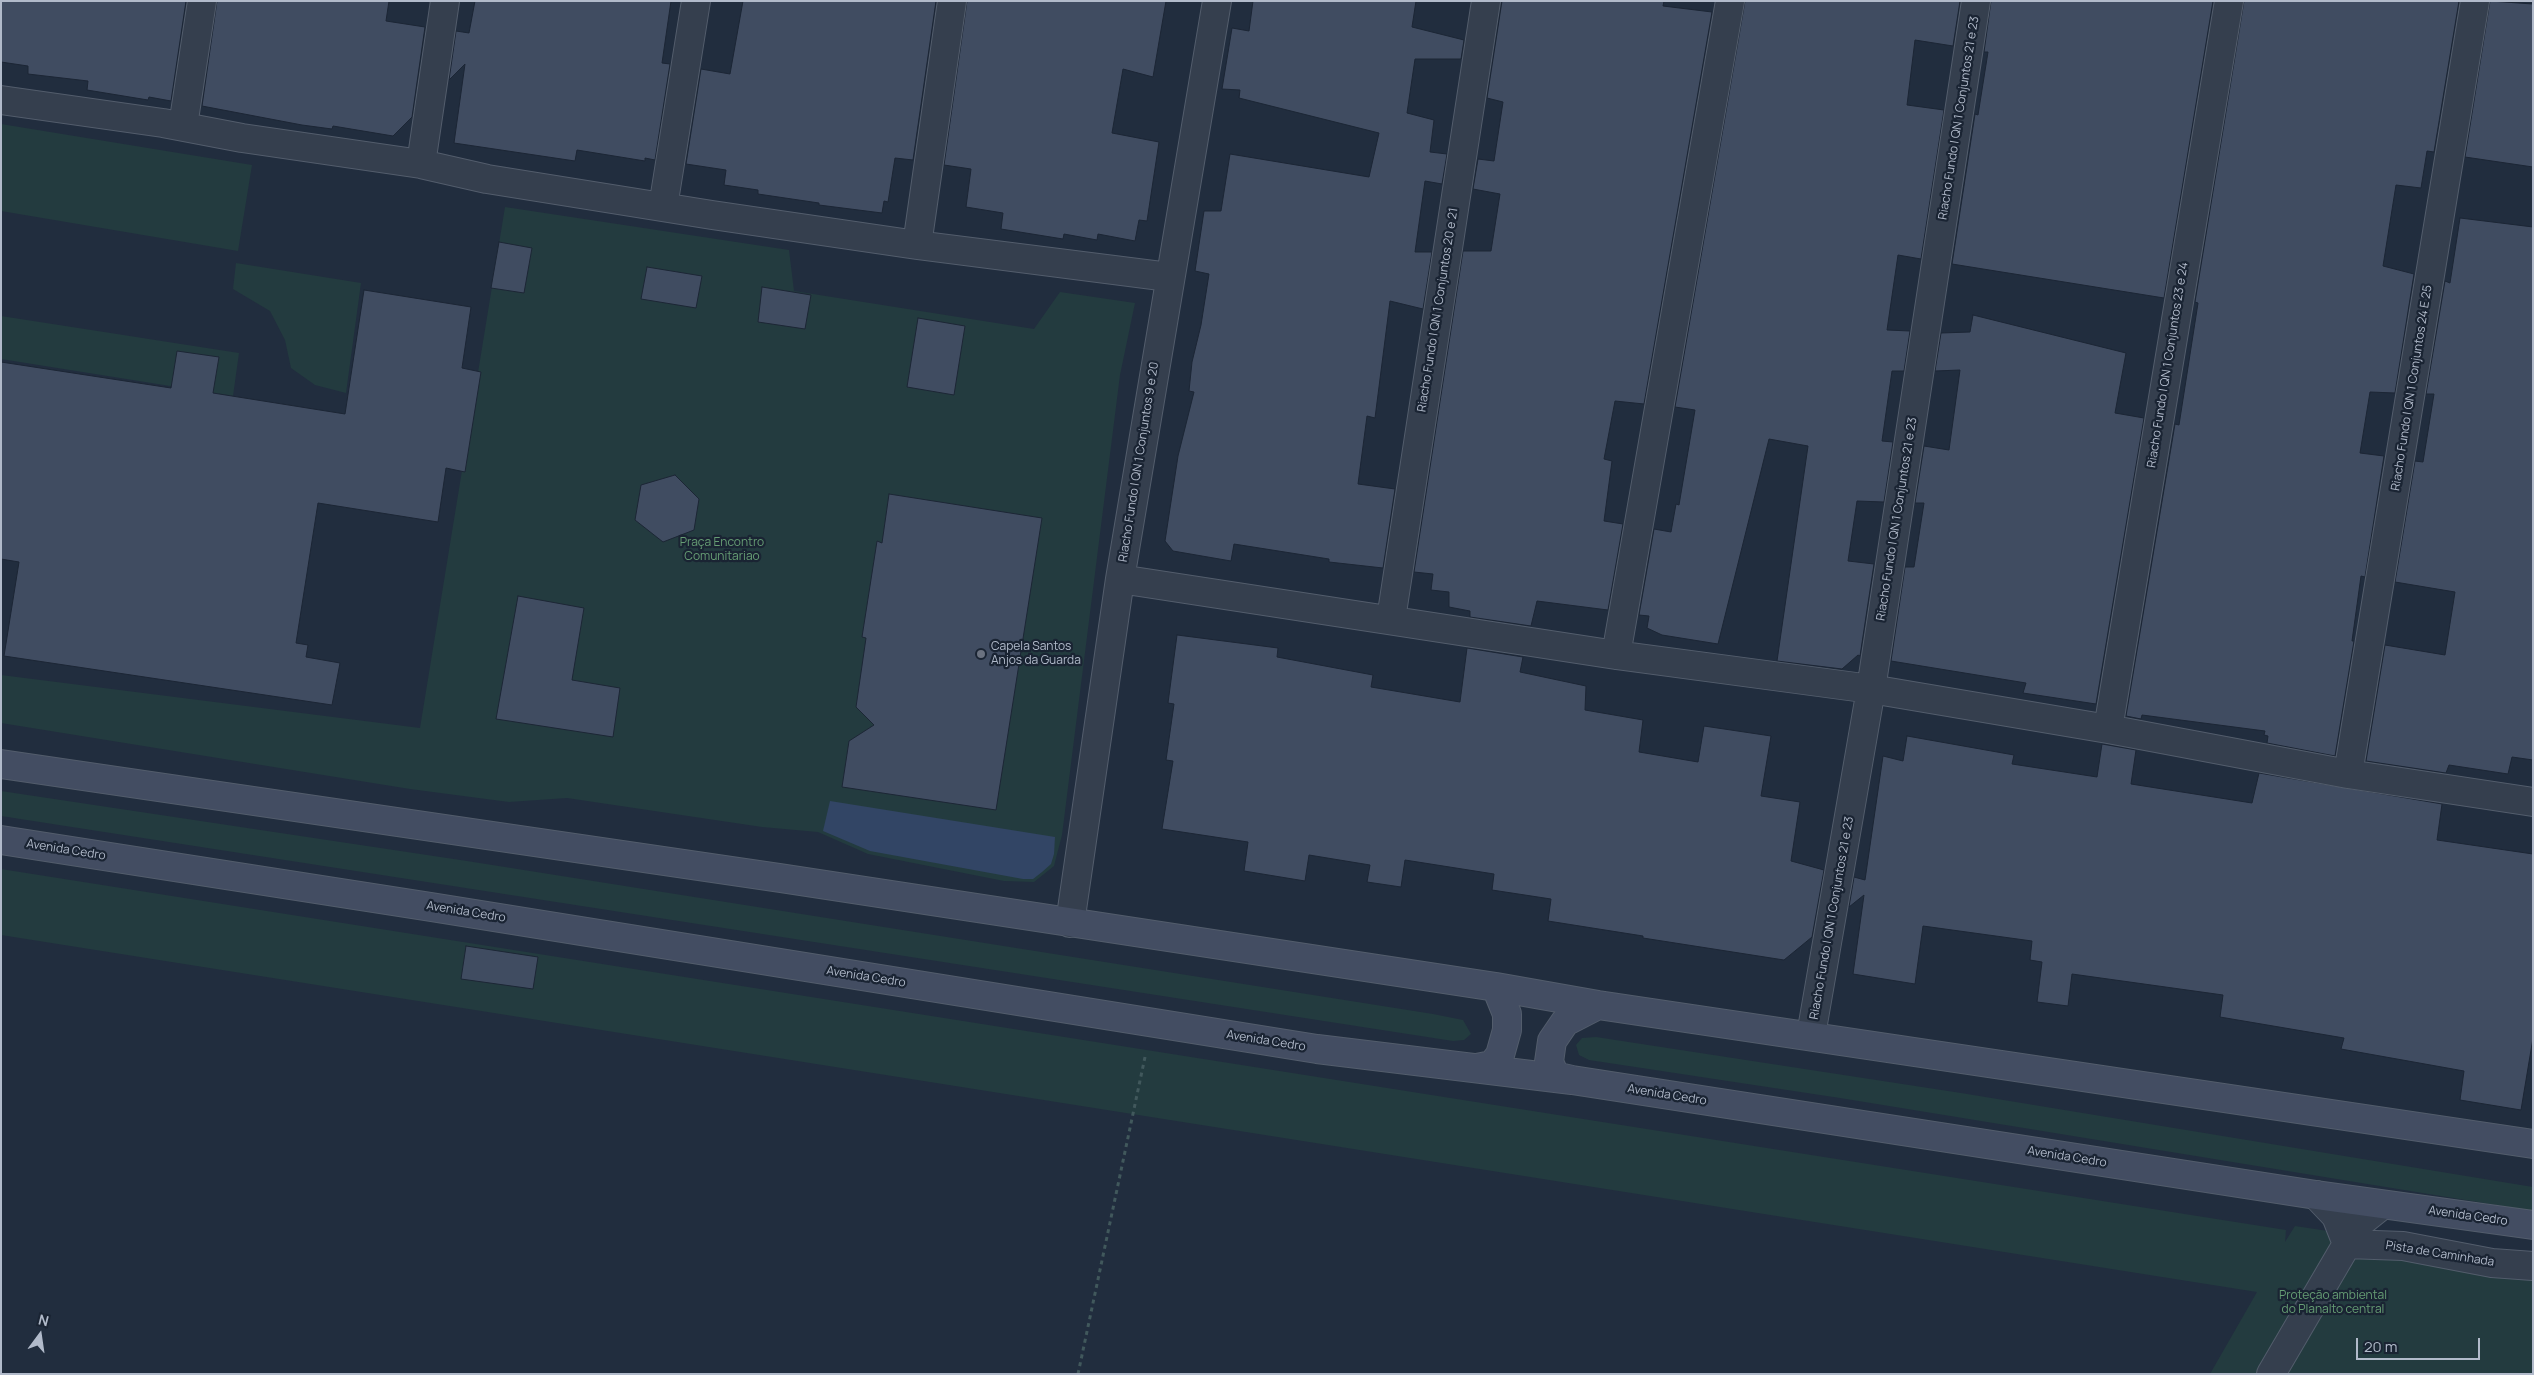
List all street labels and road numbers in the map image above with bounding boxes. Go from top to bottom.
street label: Riacho Fundo I QN 1 Conjuntos 21 e 23 [1936,15,1982,221]
street label: Riacho Fundo I QN 1 Conjuntos 20 e 21 [1415,207,1461,413]
street label: Riacho Fundo I QN 1 Conjuntos 23 e 24 [2145,261,2191,469]
street label: Riacho Fundo I QN 1 Conjuntos 24 E 25 [2389,284,2435,492]
street label: Riacho Fundo I QN 1 Conjuntos 9 e 20 [1116,361,1162,563]
street label: Riacho Fundo I QN 1 Conjuntos 21 e 23 [1874,416,1920,622]
street label: Riacho Fundo I QN 1 Conjuntos 21 e 23 [1807,815,1857,1021]
street label: Avenida Cedro [25,837,107,863]
street label: Avenida Cedro [425,899,507,925]
street label: Avenida Cedro [825,964,907,990]
street label: Avenida Cedro [1225,1028,1307,1054]
street label: Avenida Cedro [1626,1082,1708,1108]
street label: Avenida Cedro [2026,1144,2108,1170]
street label: Avenida Cedro [2427,1203,2509,1229]
street label: Pista de Caminhada [2385,1238,2495,1270]

